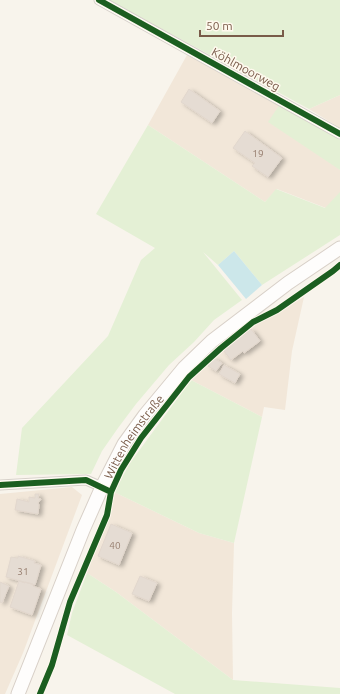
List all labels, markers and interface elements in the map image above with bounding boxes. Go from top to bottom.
scale bar [200,12,283,38]
text: 50 m [206,19,233,32]
street label: Köhlmoorweg [210,45,282,93]
house number: 19 [252,148,264,159]
street label: Wittenheimstraße [101,392,166,481]
house number: 40 [109,540,121,551]
house number: 31 [17,566,29,577]

